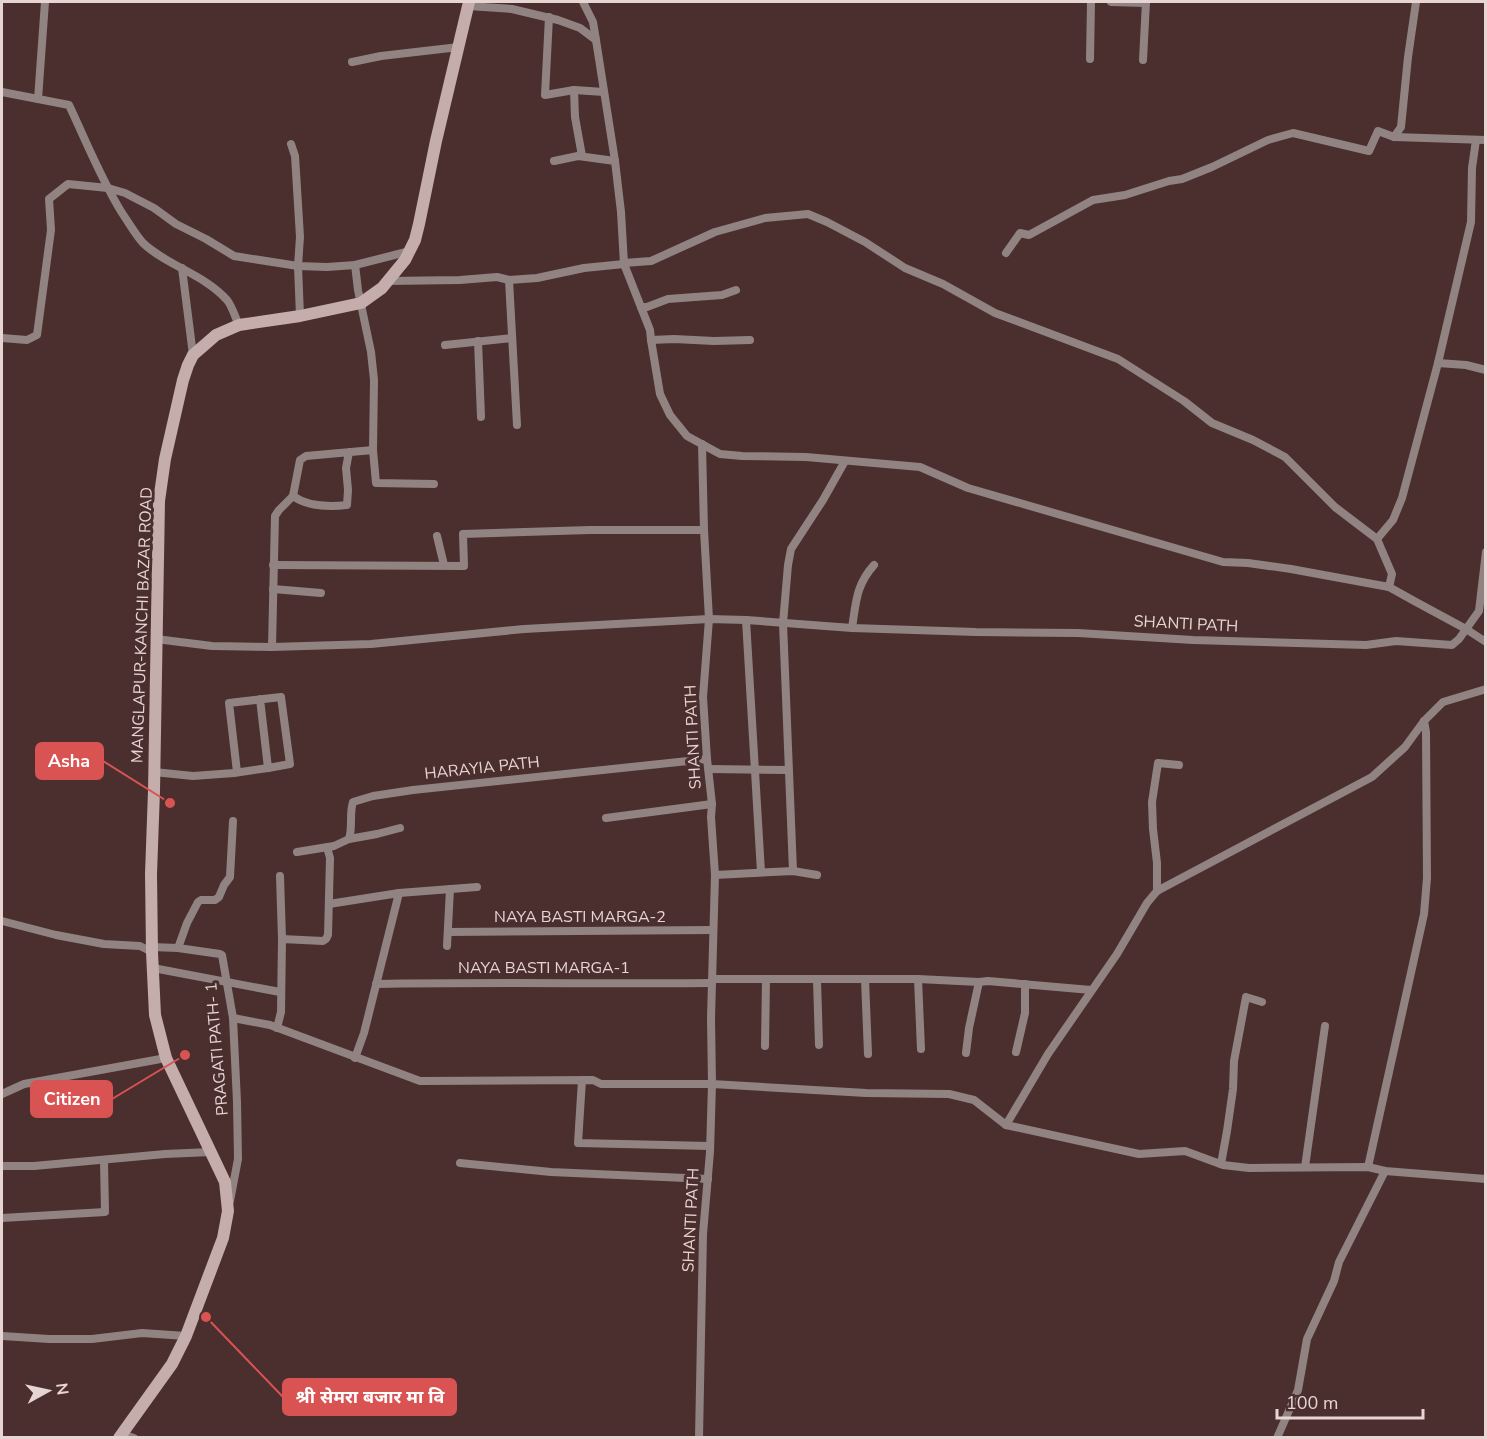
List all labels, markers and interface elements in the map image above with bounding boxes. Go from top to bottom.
street label: MANGLAPUR-KANCHI BAZAR ROAD [126,487,158,763]
street label: SHANTI PATH [1133,610,1239,638]
street label: SHANTI PATH [679,684,707,790]
callout: Asha [36,743,103,779]
text: Asha [48,749,90,773]
street label: HARAYIA PATH [423,751,541,785]
street label: NAYA BASTI MARGA-2 [494,906,666,928]
street label: NAYA BASTI MARGA-1 [458,957,630,979]
street label: PRAGATI PATH- 1 [200,981,234,1117]
callout: Citizen [31,1081,112,1117]
text: Citizen [44,1087,100,1111]
street label: SHANTI PATH [677,1167,705,1273]
north arrow [18,1361,78,1421]
callout: श्री सेमरा बजार मा वि [283,1379,456,1415]
text: N [50,1382,74,1397]
scale bar [1277,1382,1422,1420]
text: श्री सेमरा बजार मा वि [296,1385,446,1409]
text: 100 m [1286,1391,1338,1415]

